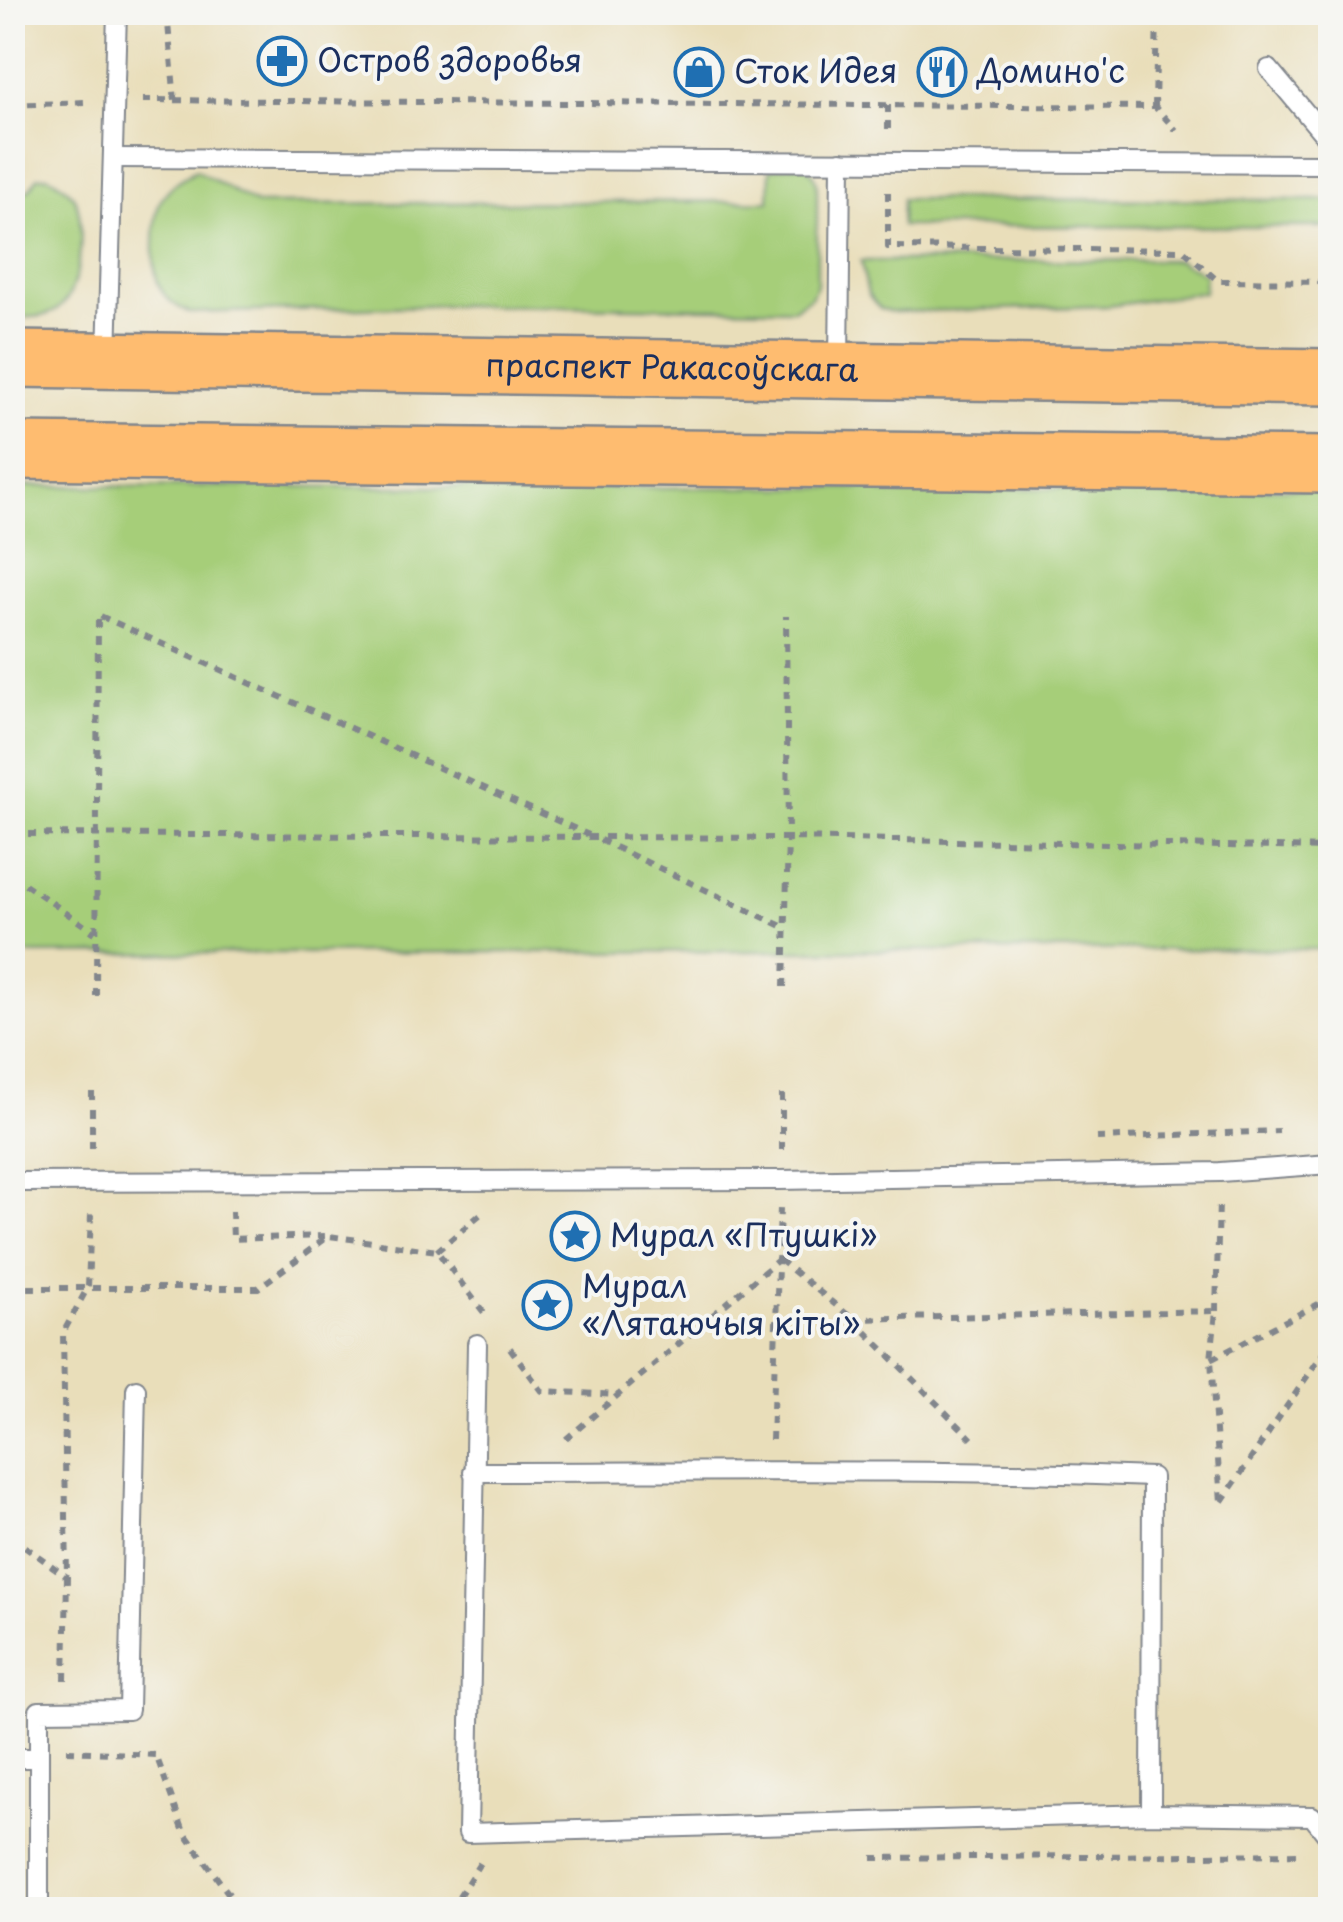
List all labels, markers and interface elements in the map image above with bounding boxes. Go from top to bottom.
pharmacy icon: Остров здоровья [256,35,308,87]
place label: Остров здоровья [317,35,582,83]
shop icon: Сток Идея [673,46,725,98]
place label: Сток Идея [734,46,898,94]
restaurant icon: Домино'c [916,46,968,98]
place label: Домино'c [976,46,1125,94]
street label: праспект Ракасоўскага [485,339,859,393]
place icon: Мурал «Птушкі» [549,1210,601,1262]
place label: Мурал «Птушкі» [610,1210,877,1258]
place label: Мурал «Лятаючыя кіты» [582,1261,860,1346]
place icon: Мурал «Лятаючыя кіты» [521,1279,573,1331]

